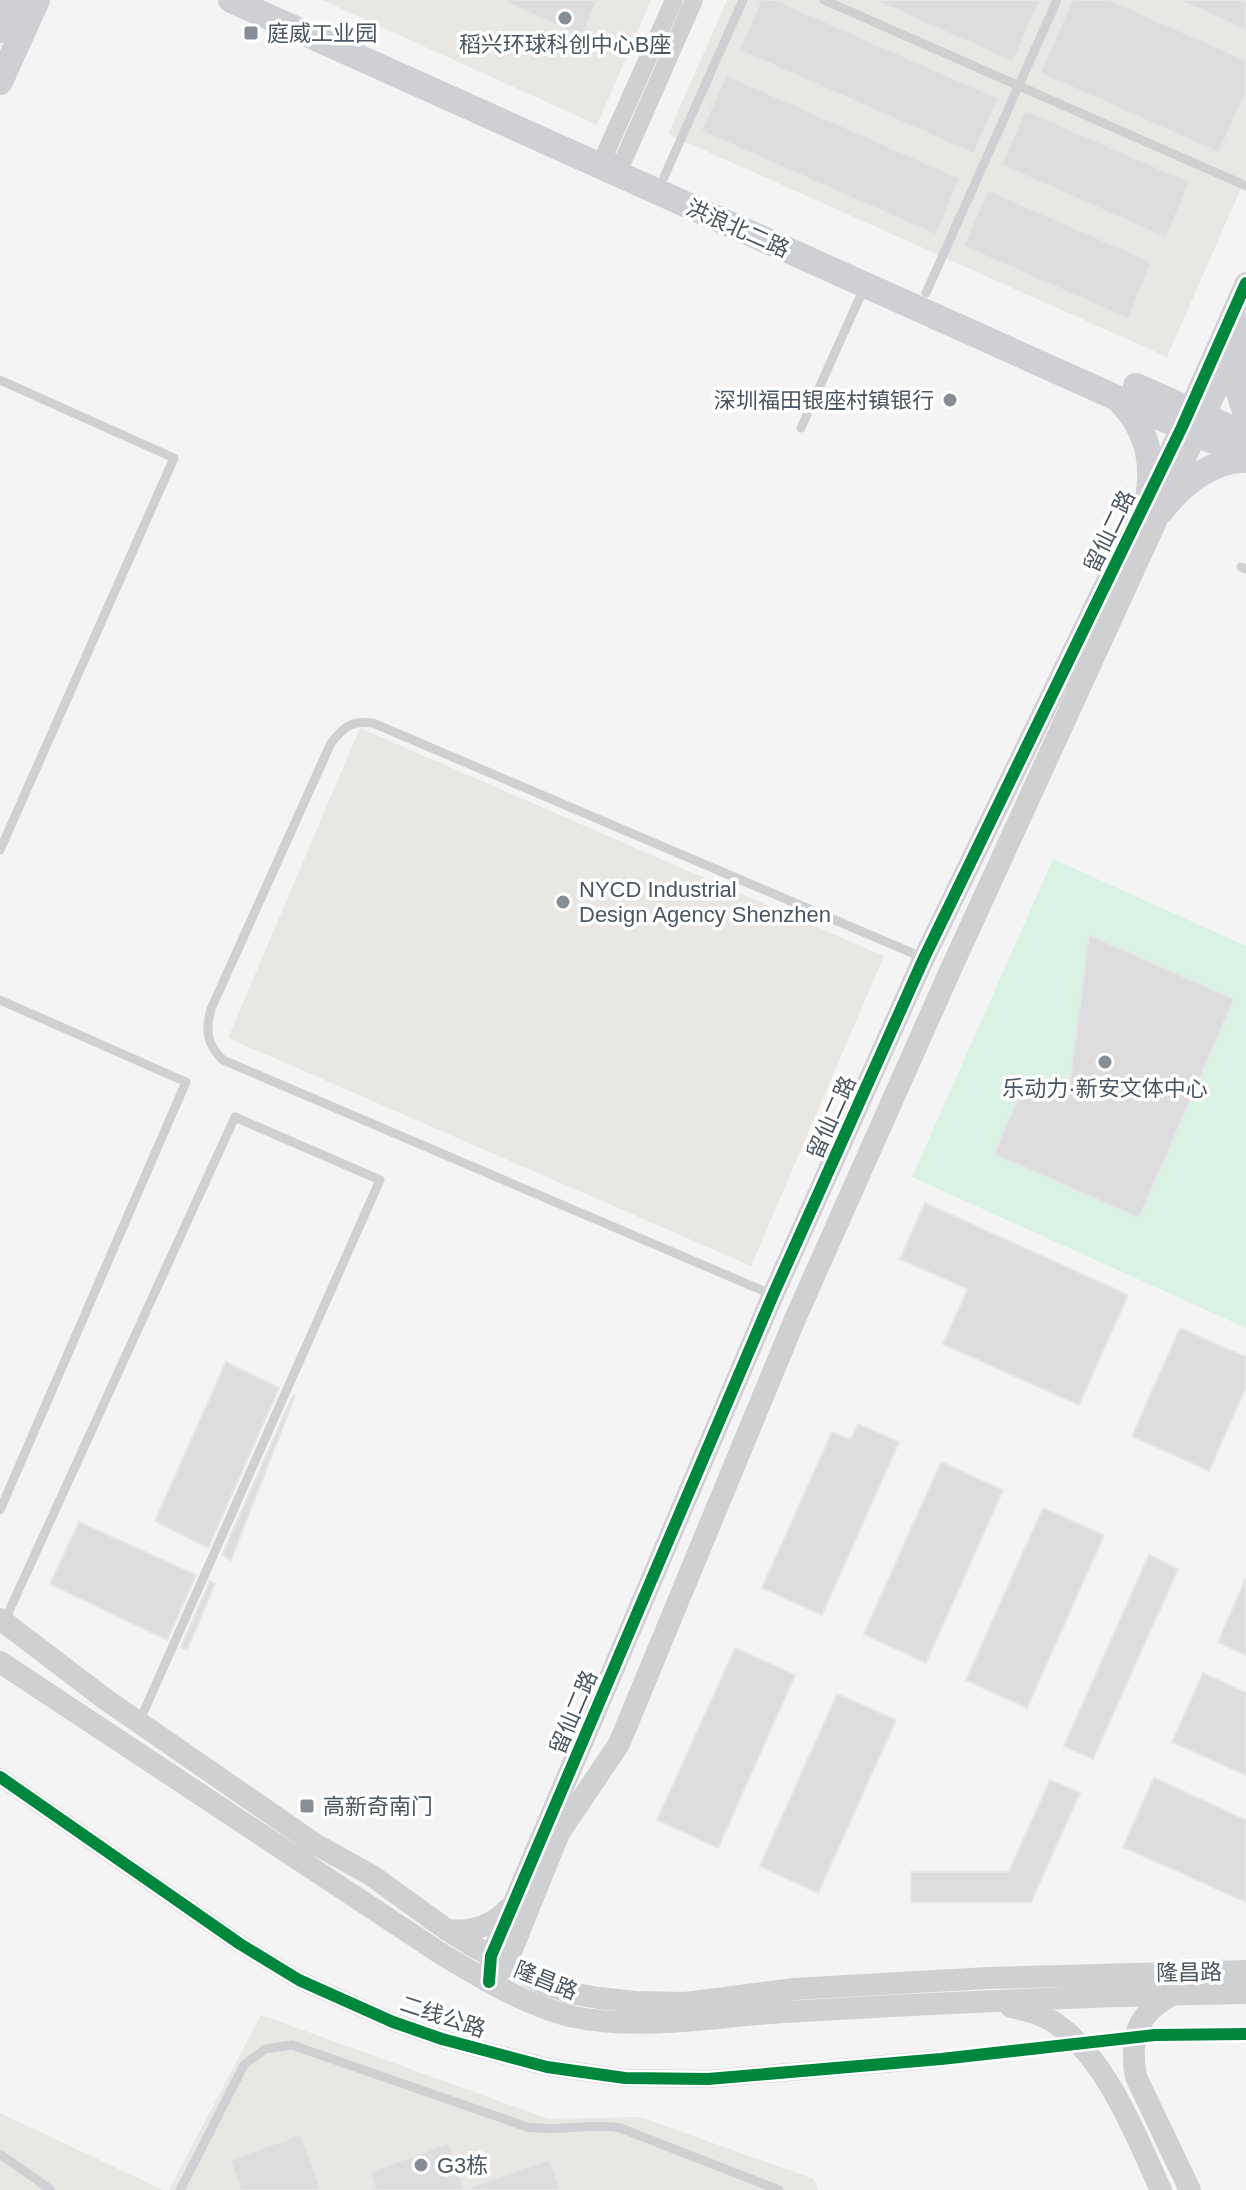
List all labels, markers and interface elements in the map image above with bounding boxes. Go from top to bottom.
marker: 稻兴环球科创中心B座 [556,9,574,27]
place label: 庭威工业园 [267,21,377,46]
marker: 庭威工业园 [242,24,260,42]
place label: 稻兴环球科创中心B座 [459,32,671,57]
street label: 洪浪北二路 [682,195,793,262]
place label: 深圳福田银座村镇银行 [714,388,934,413]
marker: 深圳福田银座村镇银行 [941,391,959,409]
street label: 留仙二路 [1079,486,1140,576]
place label: NYCD Industrial Design Agency Shenzhen [579,877,831,927]
marker: NYCD Industrial Design Agency Shenzhen [554,893,572,911]
marker: 乐动力·新安文体中心 [1096,1053,1114,1071]
street label: 留仙二路 [802,1072,861,1162]
place label: 乐动力·新安文体中心 [1002,1076,1208,1101]
street label: 留仙二路 [545,1667,602,1758]
place label: 高新奇南门 [323,1794,433,1819]
marker: 高新奇南门 [298,1797,316,1815]
street label: 隆昌路 [511,1957,581,2004]
street label: 隆昌路 [1156,1959,1222,1986]
street label: 二线公路 [397,1991,489,2042]
place label: G3栋 [437,2153,488,2178]
marker: G3栋 [412,2156,430,2174]

